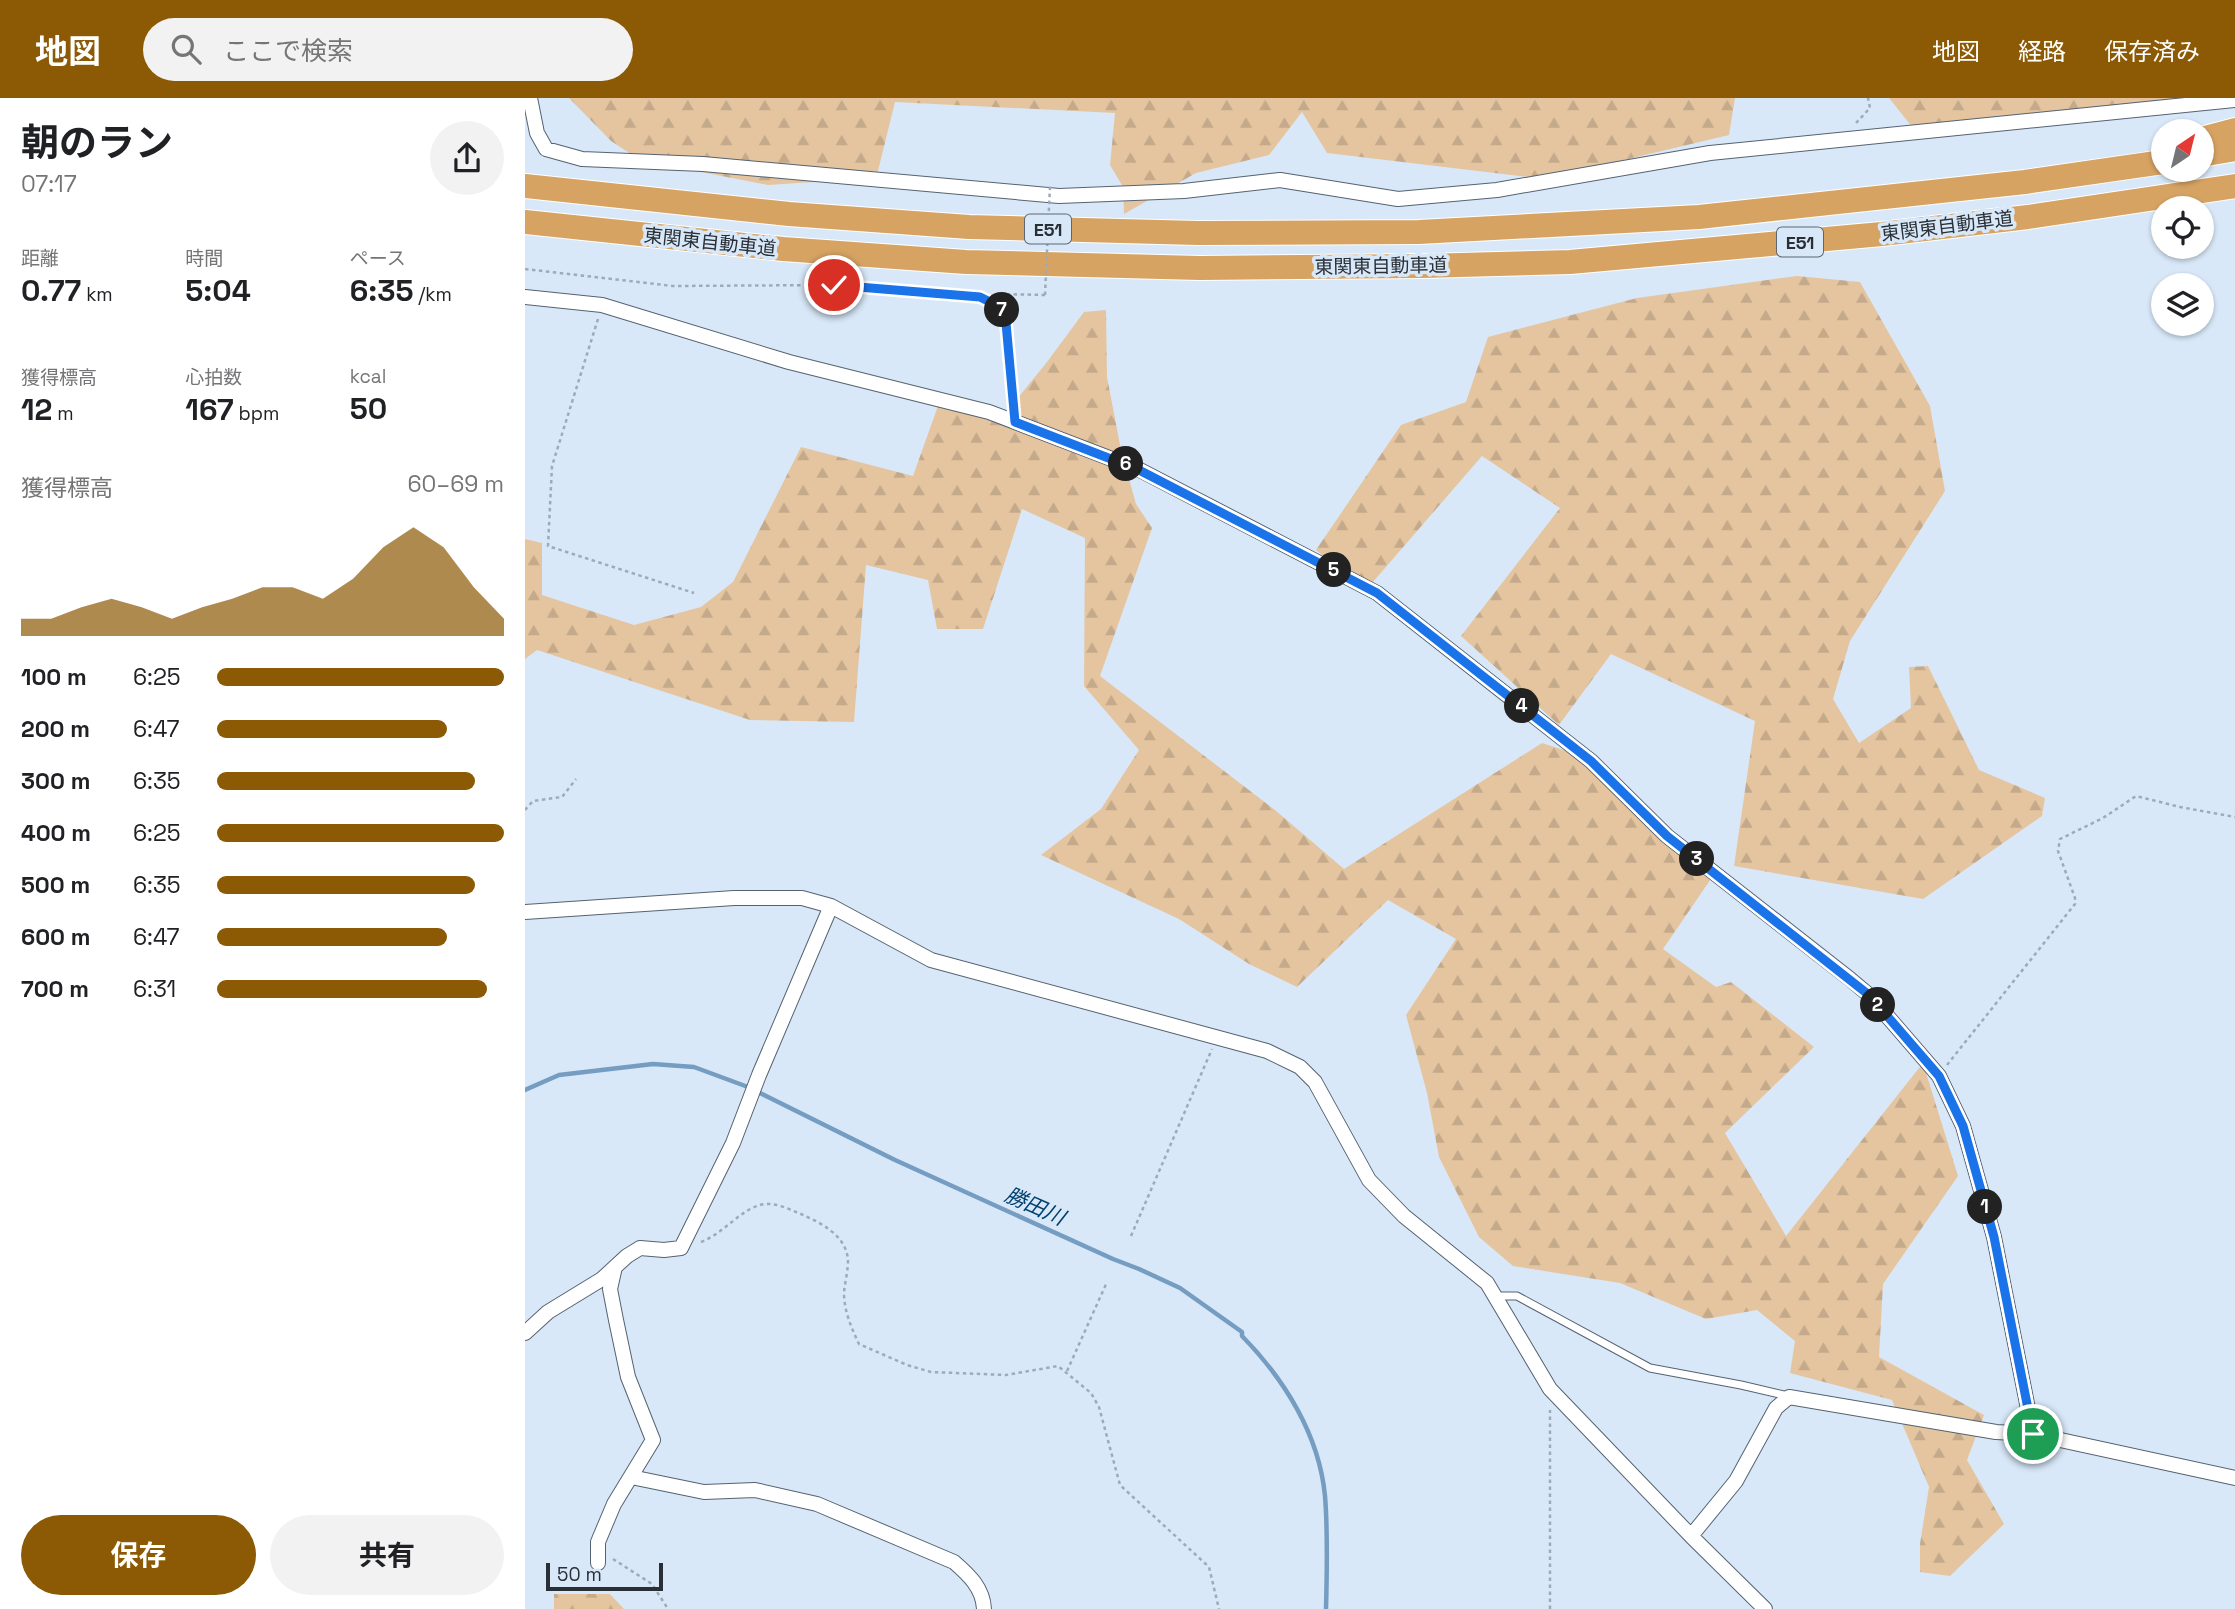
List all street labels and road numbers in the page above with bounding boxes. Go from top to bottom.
street label: 東関東自動車道 [1879,205,2015,247]
road number: E51 [1025,214,1071,244]
street label: 東関東自動車道 [643,223,777,261]
road number: E51 [1777,228,1823,257]
street label: 東関東自動車道 [1314,252,1448,280]

